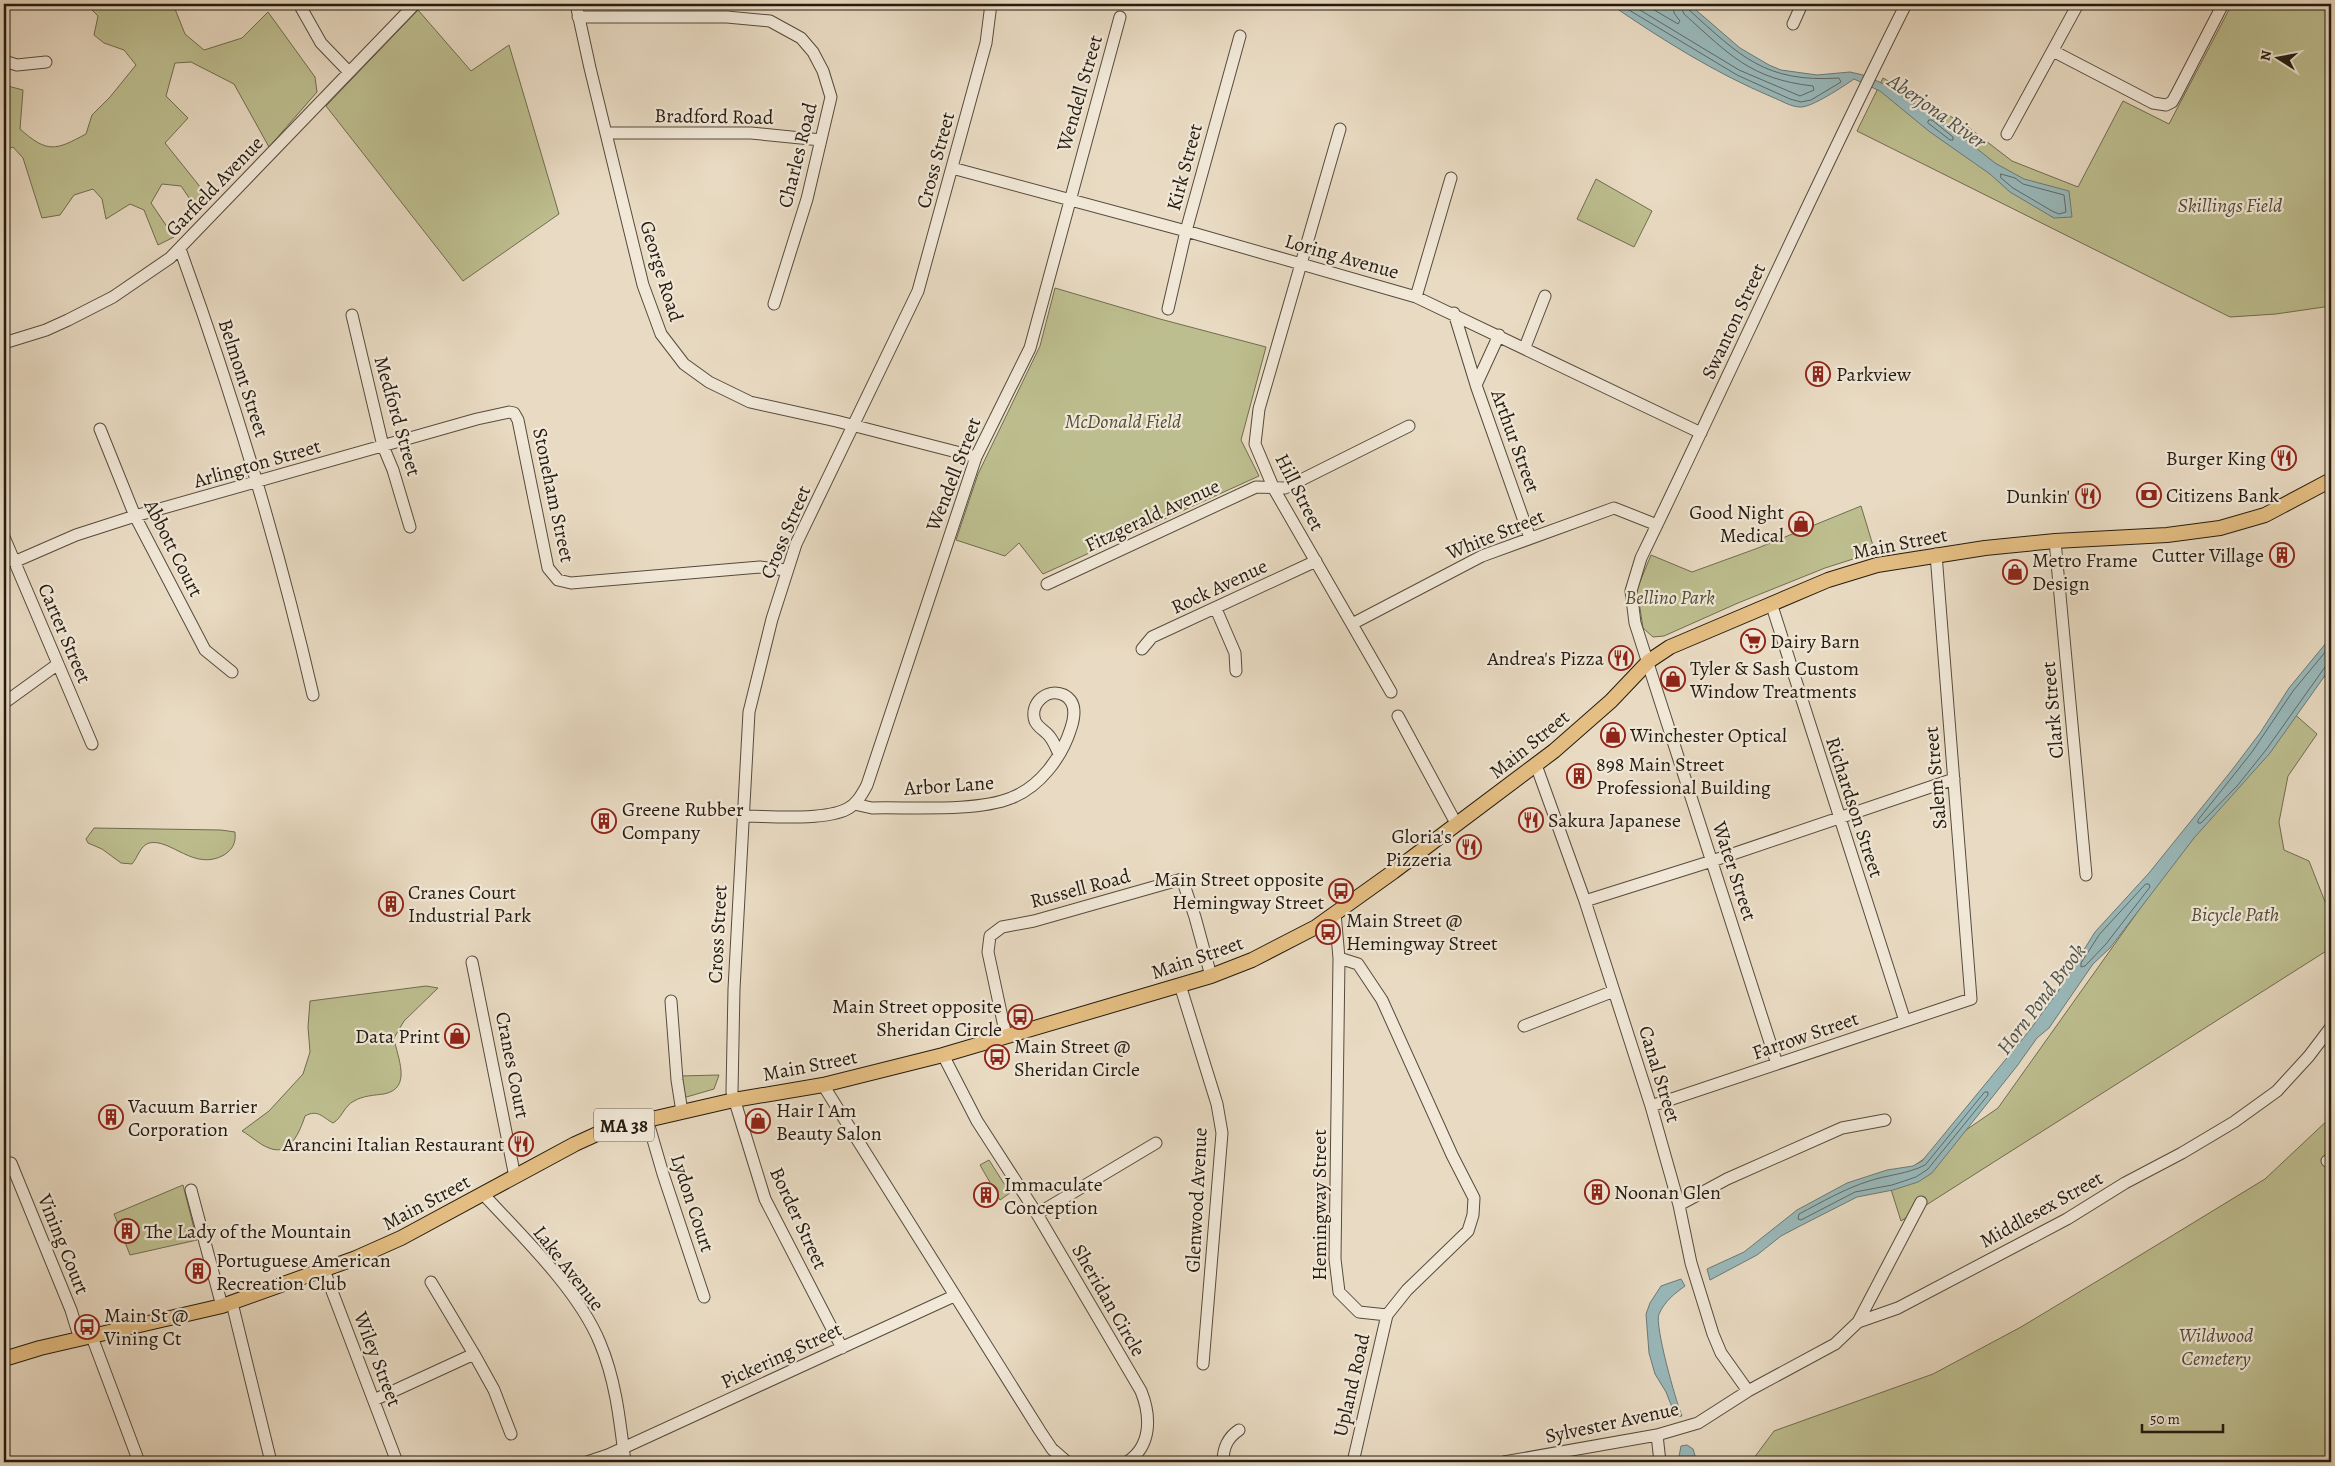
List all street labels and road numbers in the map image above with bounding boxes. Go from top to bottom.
street label: Wendell Street [1050,32,1109,155]
street label: Charles Road [771,99,824,211]
street label: Bradford Road [654,102,774,131]
street label: Cross Street [910,109,961,211]
street label: Kirk Street [1160,120,1209,214]
street label: Garfield Avenue [160,130,269,242]
street label: George Road [633,217,690,325]
street label: Loring Avenue [1281,227,1402,286]
street label: Swanton Street [1695,259,1772,384]
street label: Belmont Street [212,316,275,441]
street label: Medford Street [367,353,428,480]
street label: Arthur Street [1484,385,1547,497]
street label: Wendell Street [919,413,988,536]
street label: Stoneham Street [526,425,581,565]
street label: Arlington Street [189,432,324,495]
street label: Hill Street [1269,449,1331,536]
street label: Fitzgerald Avenue [1080,472,1224,559]
street label: Cross Street [754,481,817,583]
street label: Abbott Court [137,494,210,602]
street label: White Street [1441,502,1549,567]
street label: Main Street [1850,521,1950,566]
street label: Rock Avenue [1167,552,1272,621]
street label: Carter Street [31,579,98,688]
street label: Clark Street [2035,660,2070,760]
street label: Main Street [1484,704,1575,785]
street label: Salem Street [1918,725,1953,831]
street label: Richardson Street [1819,733,1890,881]
street label: Arbor Lane [902,769,995,802]
street label: Water Street [1706,817,1763,925]
street label: Russell Road [1027,862,1134,915]
street label: Cross Street [701,884,734,984]
street label: Main Street [1147,929,1247,986]
street label: Farrow Street [1748,1005,1862,1066]
street label: Cranes Court [489,1010,536,1121]
street label: Canal Street [1632,1022,1687,1126]
street label: Main Street [760,1043,860,1088]
road number: MA 38 [594,1108,654,1142]
street label: Glenwood Avenue [1179,1127,1214,1273]
street label: Hemingway Street [1306,1129,1333,1281]
street label: Lydon Court [664,1151,721,1256]
street label: Border Street [763,1163,834,1274]
street label: Middlesex Street [1975,1164,2108,1254]
street label: Main Street [378,1168,475,1237]
street label: Vining Court [31,1189,96,1299]
street label: Lake Avenue [527,1220,611,1317]
street label: Sheridan Circle [1065,1239,1152,1362]
street label: Wiley Street [347,1307,408,1411]
street label: Pickering Street [716,1315,847,1395]
street label: Upland Road [1326,1331,1377,1439]
street label: Sylvester Avenue [1543,1395,1682,1450]

